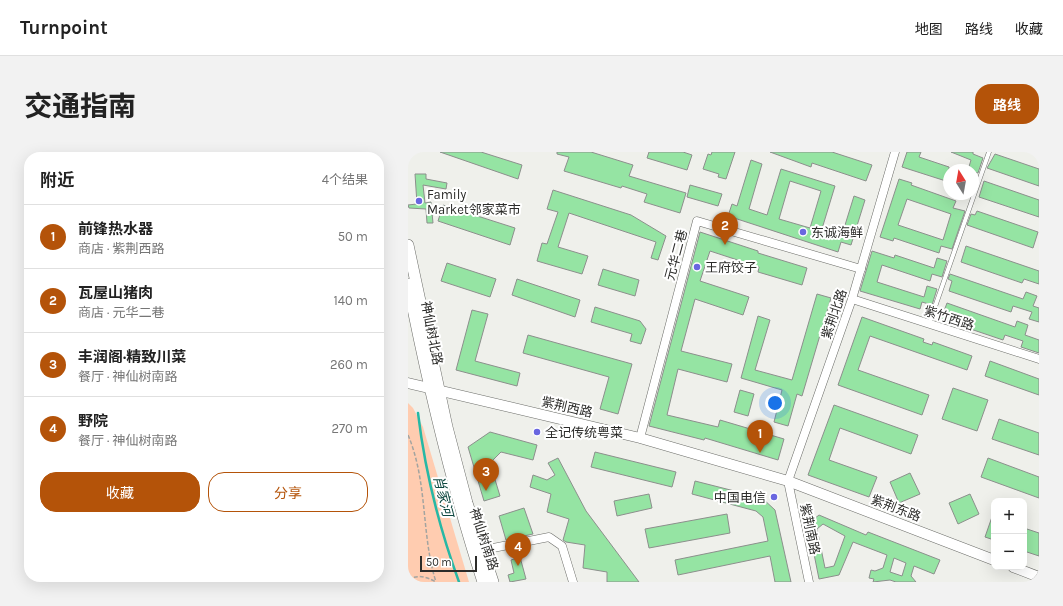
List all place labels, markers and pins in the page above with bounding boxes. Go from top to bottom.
place label: Family Market邻家菜市 [427,187,521,217]
marker: Family Market邻家菜市 [414,196,424,206]
pin: 2 [712,212,738,245]
place label: 东诚海鲜 [811,225,863,240]
marker: 东诚海鲜 [798,227,808,237]
place label: 王府饺子 [705,260,757,275]
marker: 王府饺子 [692,262,702,272]
pin: 1 [747,420,773,453]
place label: 全记传统粤菜 [545,425,623,440]
marker: 全记传统粤菜 [532,427,542,437]
pin: 3 [473,458,499,491]
place label: 中国电信 [714,490,766,505]
marker: 中国电信 [769,492,779,502]
pin: 4 [505,533,531,566]

